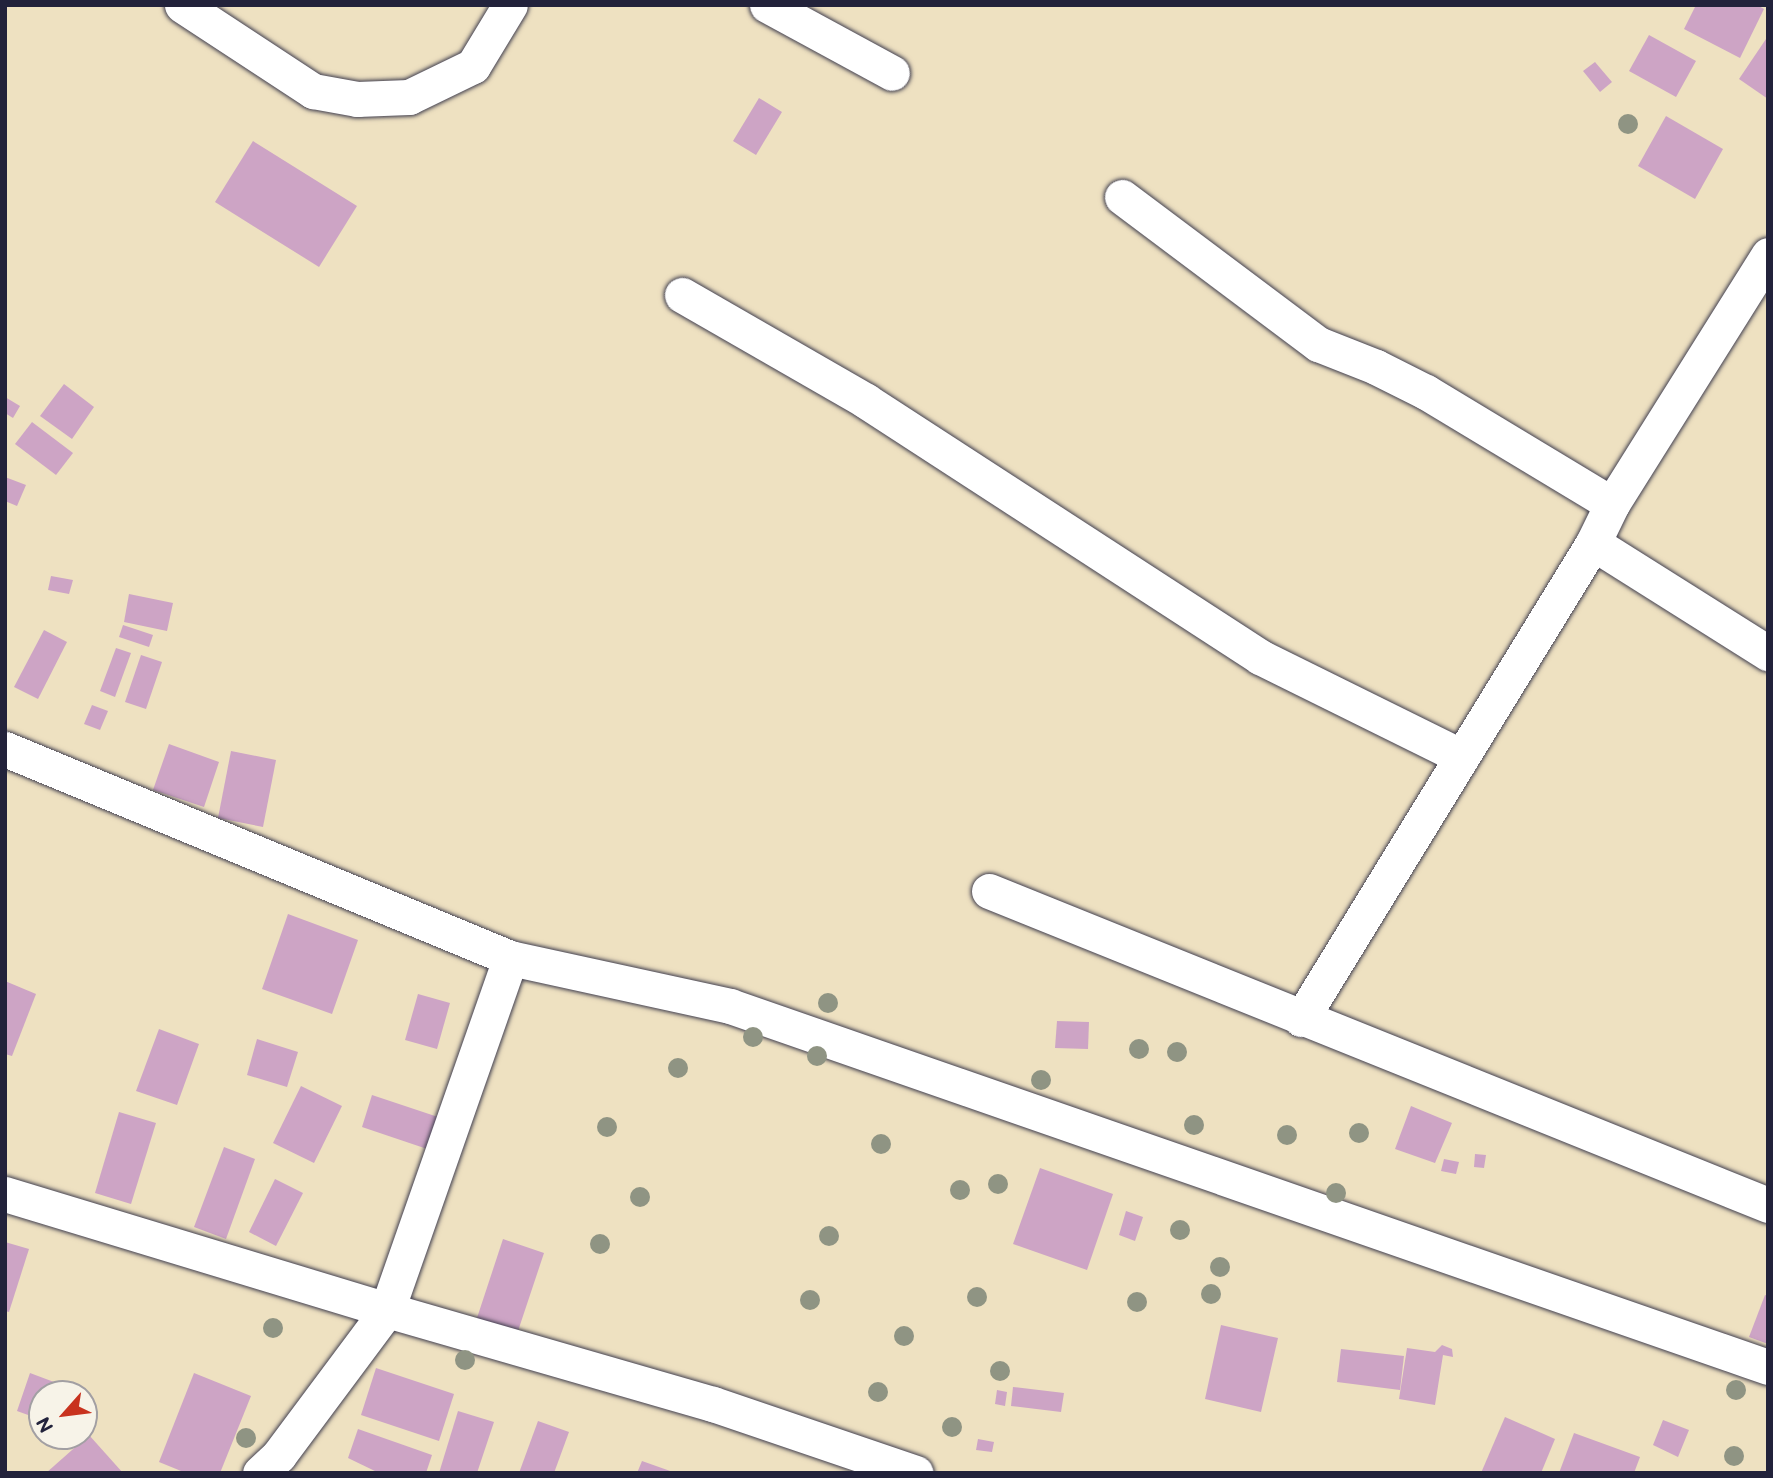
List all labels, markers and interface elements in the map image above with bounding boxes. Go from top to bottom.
north arrow [28,1380,98,1450]
text: N [32,1412,59,1436]

